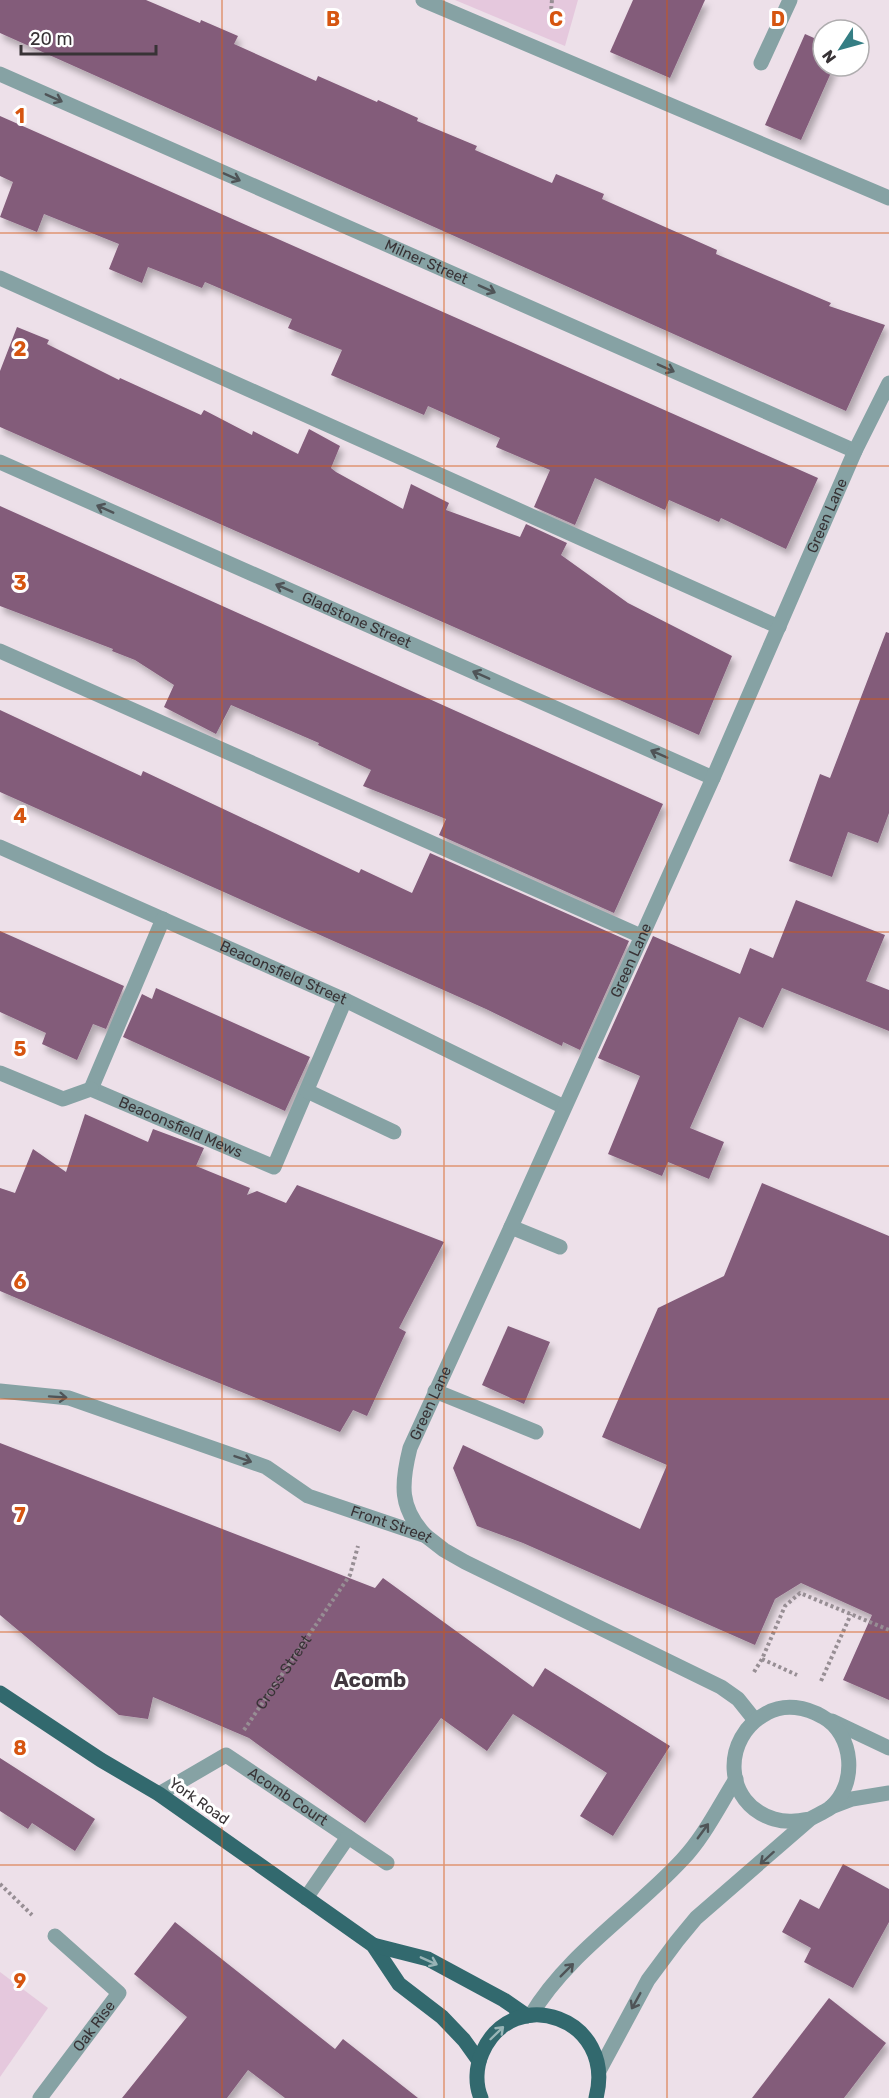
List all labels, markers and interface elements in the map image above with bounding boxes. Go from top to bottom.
text: B [326,7,340,31]
text: C [549,7,563,31]
text: D [771,7,785,31]
scale bar [21,18,156,56]
north arrow [811,18,871,78]
text: 20 m [30,28,72,50]
text: N [818,46,840,67]
one-way arrow [44,93,62,104]
text: 1 [15,104,25,128]
one-way arrow [222,172,241,183]
street label: Milner Street [382,236,471,288]
one-way arrow [478,284,496,296]
text: 2 [14,337,27,361]
one-way arrow [656,363,674,374]
street label: Green Lane [803,476,851,556]
one-way arrow [97,503,115,514]
text: 3 [13,571,27,595]
one-way arrow [275,582,293,593]
street label: Gladstone Street [299,588,414,652]
one-way arrow [472,669,490,680]
one-way arrow [651,748,669,760]
text: 4 [13,804,27,828]
street label: Green Lane [606,920,655,1000]
street label: Beaconsfield Street [217,937,350,1009]
text: 5 [14,1037,27,1061]
street label: Beaconsfield Mews [116,1093,246,1162]
text: 6 [13,1270,27,1294]
street label: Green Lane [406,1363,455,1443]
one-way arrow [48,1392,68,1403]
one-way arrow [233,1454,252,1465]
street label: Front Street [348,1502,436,1547]
text: 7 [14,1503,26,1527]
street label: Cross Street [252,1631,315,1713]
district label: Acomb [334,1667,406,1692]
text: 8 [13,1736,27,1760]
street label: Acomb Court [245,1763,331,1830]
street label: York Road [165,1774,233,1828]
one-way arrow [697,1824,710,1840]
one-way arrow [760,1851,775,1865]
one-way arrow [420,1956,438,1967]
one-way arrow [559,1962,574,1977]
text: 9 [14,1969,27,1993]
one-way arrow [630,1992,642,2009]
street label: Oak Rise [69,1997,119,2055]
one-way arrow [490,2026,505,2040]

